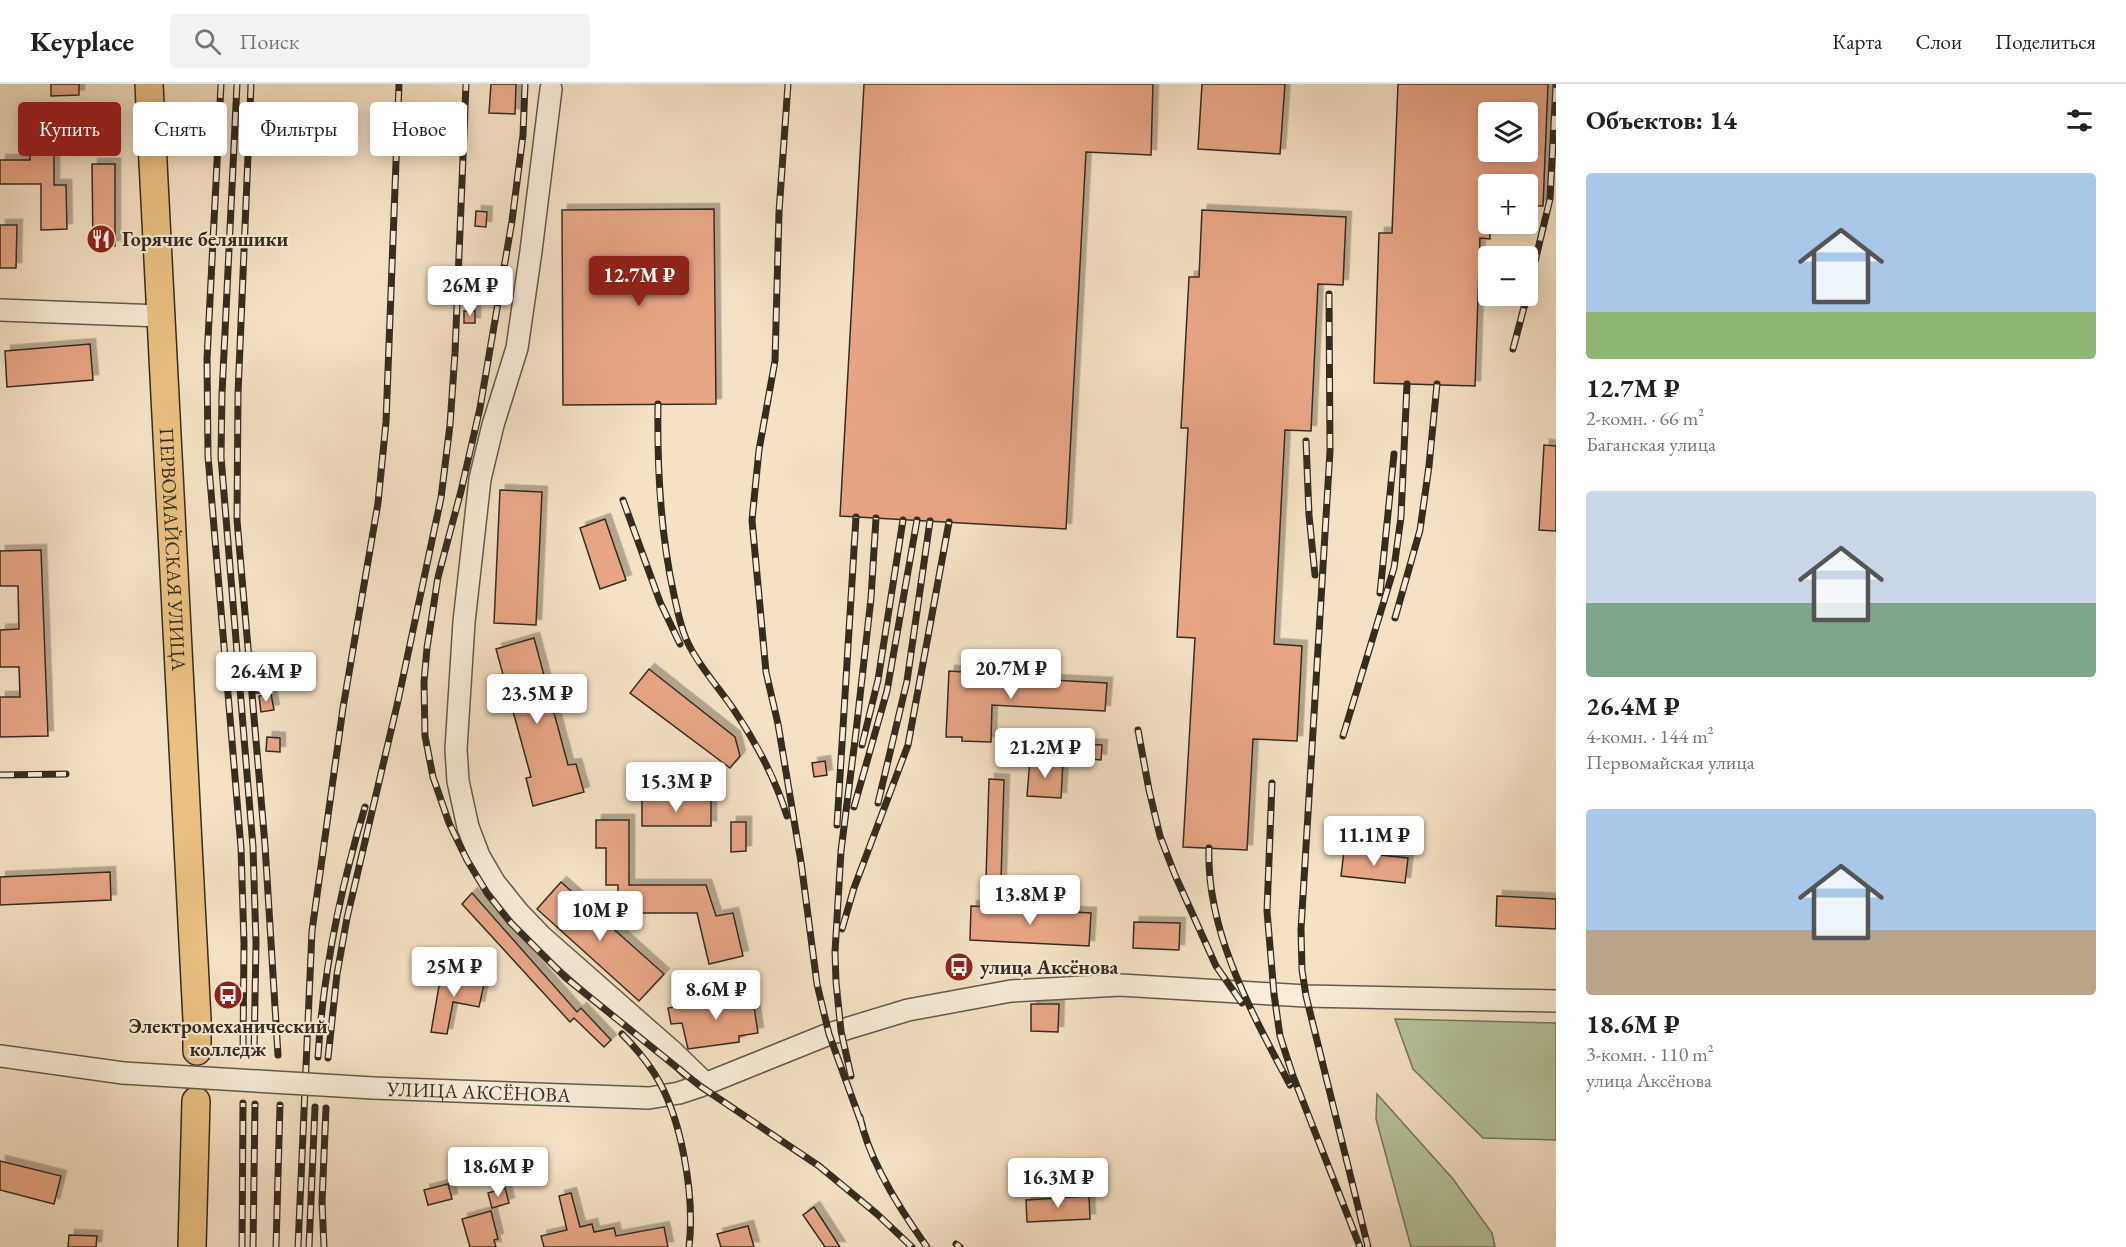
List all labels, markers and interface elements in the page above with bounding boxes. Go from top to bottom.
search box [170,14,590,68]
text: Keyplace [30,23,134,59]
icon: search [191,25,224,58]
text: Поиск [239,27,299,56]
text: Карта [1832,28,1882,55]
text: Слои [1915,28,1962,55]
text: Поделиться [1995,28,2096,55]
chip: Купить [18,102,121,156]
chip: Снять [133,102,227,156]
chip: Фильтры [239,102,358,156]
chip: Новое [370,102,467,156]
map controls [1478,102,1538,306]
button: layers [1478,102,1538,162]
text: Объектов: 14 [1586,103,1737,137]
icon: filters [2063,104,2096,137]
button: + [1478,174,1538,234]
icon: home [1787,212,1895,320]
restaurant icon: Горячие беляшики [85,223,117,255]
place label: Горячие беляшики [122,226,288,252]
button: − [1478,246,1538,306]
pin: 12.7M ₽ [584,256,694,307]
text: 12.7M ₽ [603,262,675,288]
pin: 26M ₽ [428,266,512,317]
text: 26M ₽ [442,272,498,298]
text: 12.7M ₽ [1586,371,1680,405]
text: 2-комн. · 66 m² [1586,405,1704,431]
street label: ПЕРВОМАЙСКАЯ УЛИЦА [154,427,192,672]
text: Баганская улица [1586,431,1716,457]
icon: home [1787,530,1895,638]
pin: 20.7M ₽ [956,649,1066,700]
pin: 26.4M ₽ [211,652,321,703]
text: 20.7M ₽ [975,655,1047,681]
text: 26.4M ₽ [230,658,302,684]
pin: 23.5M ₽ [482,674,592,725]
text: 23.5M ₽ [501,680,573,706]
text: 26.4M ₽ [1586,689,1680,723]
text: 4-комн. · 144 m² [1586,723,1714,749]
pin: 21.2M ₽ [990,728,1100,779]
text: 21.2M ₽ [1009,734,1081,760]
text: Первомайская улица [1586,749,1755,775]
pin: 15.3M ₽ [621,762,731,813]
text: 15.3M ₽ [640,768,712,794]
pin: 11.1M ₽ [1319,816,1429,867]
text: 11.1M ₽ [1338,822,1410,848]
icon: home [1787,848,1895,956]
pin: 13.8M ₽ [975,875,1085,926]
text: 13.8M ₽ [994,881,1066,907]
pin: 10M ₽ [558,891,642,942]
text: 10M ₽ [572,897,628,923]
pin: 25M ₽ [412,947,496,998]
bus stop icon: улица Аксёнова [943,951,975,983]
text: 25M ₽ [426,953,482,979]
place label: улица Аксёнова [980,954,1119,980]
pin: 8.6M ₽ [667,970,765,1021]
text: 8.6M ₽ [685,976,747,1002]
bus stop icon: Электромеханический колледж [212,979,244,1011]
text: 18.6M ₽ [1586,1007,1680,1041]
place label: Электромеханический колледж [129,1013,328,1062]
text: 3-комн. · 110 m² [1586,1041,1714,1067]
text: улица Аксёнова [1586,1067,1712,1093]
street label: УЛИЦА АКСЁНОВА [386,1075,571,1108]
pin: 18.6M ₽ [443,1147,553,1198]
text: 18.6M ₽ [462,1153,534,1179]
pin: 16.3M ₽ [1003,1158,1113,1209]
text: 16.3M ₽ [1022,1164,1094,1190]

